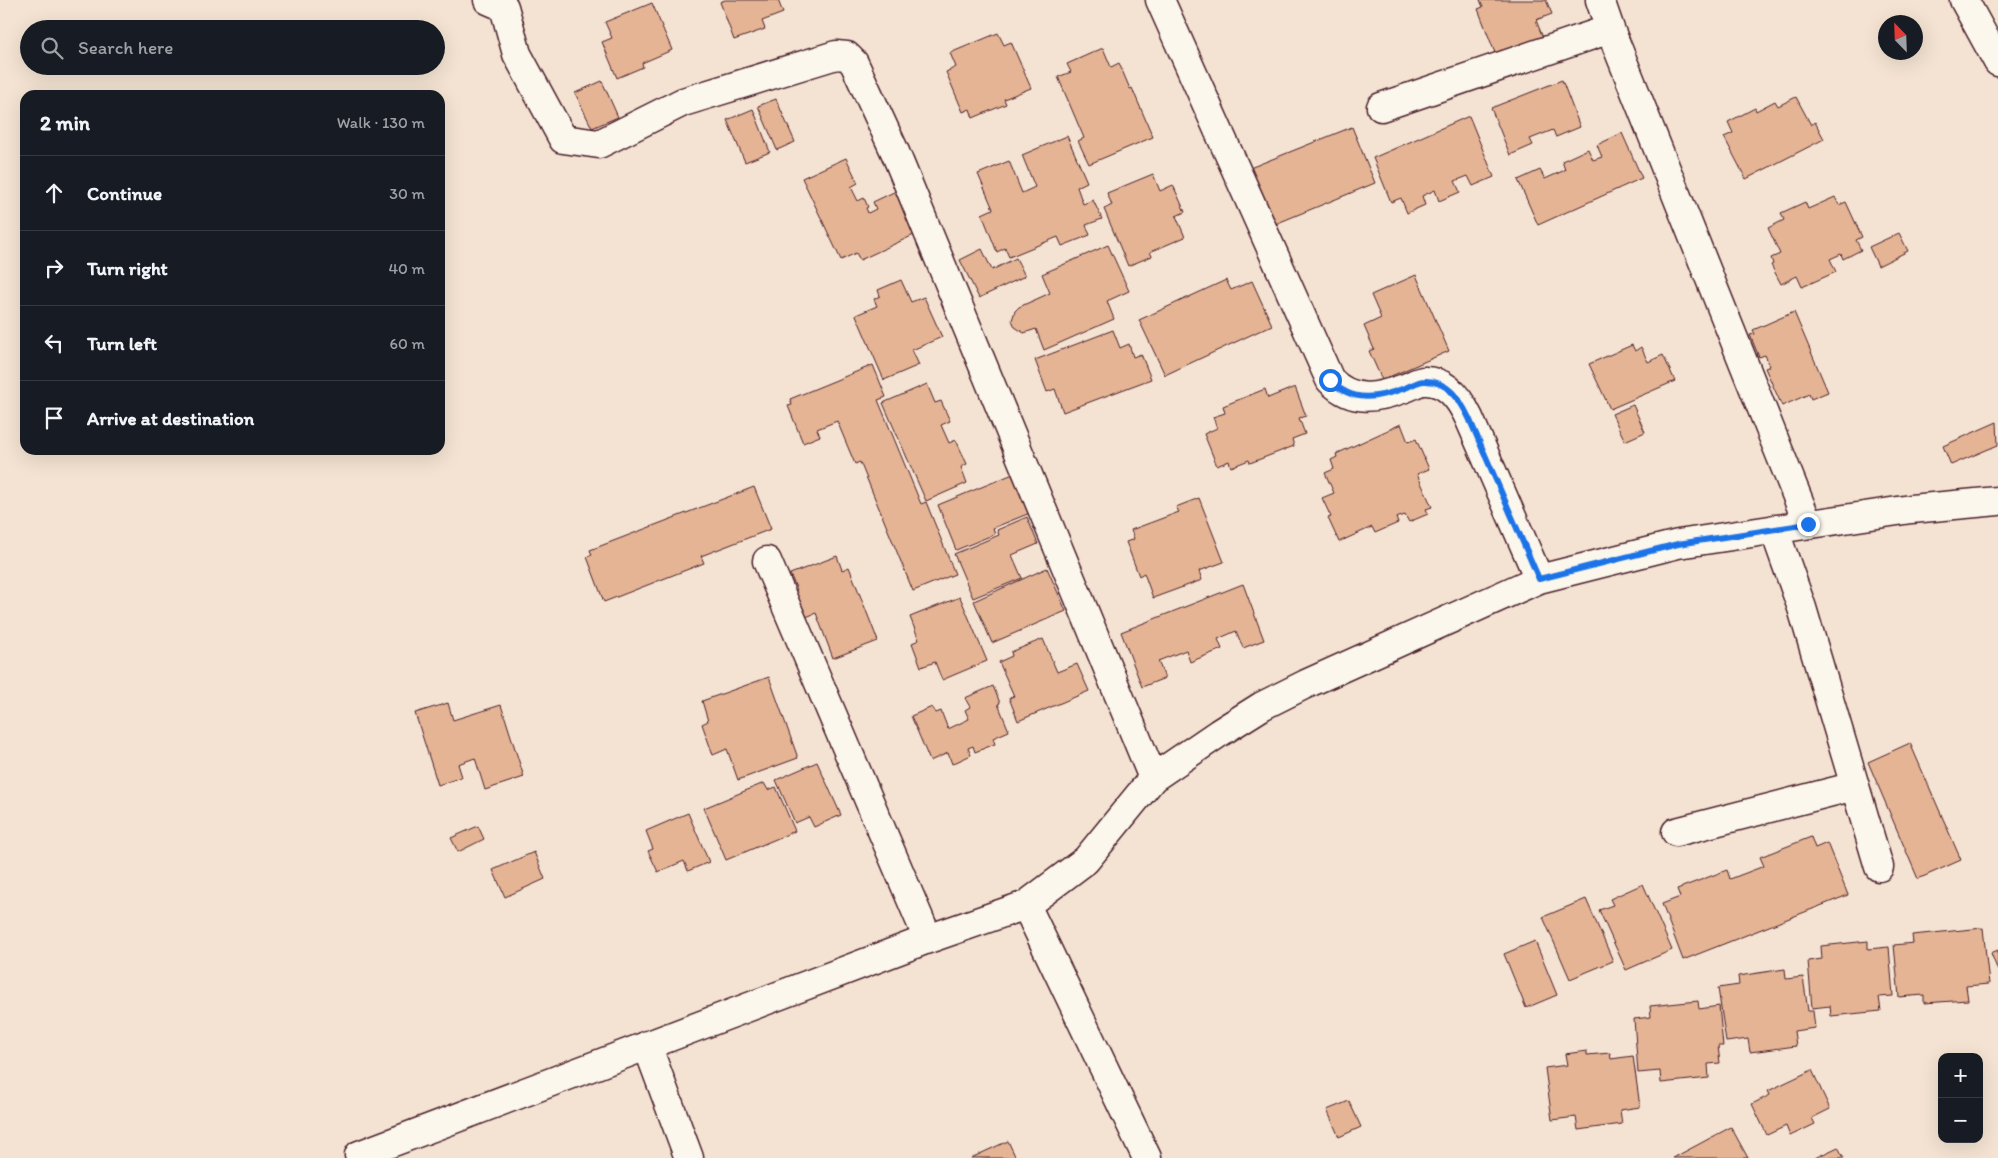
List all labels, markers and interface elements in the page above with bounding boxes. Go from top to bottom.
north arrow [1878,15,1923,60]
search box [20,20,445,75]
icon: search [38,34,66,62]
text: Search here [78,36,173,59]
text: 2 min [40,110,90,135]
text: Walk · 130 m [337,113,425,132]
icon: ahead [40,179,68,207]
text: Continue [87,182,162,205]
text: 30 m [389,184,425,203]
icon: right [40,254,68,282]
text: Turn right [87,257,168,280]
text: 40 m [388,259,425,278]
icon: left [40,329,68,357]
text: Turn left [87,332,157,355]
text: 60 m [390,334,425,353]
route start [1319,369,1342,392]
icon: arrive [40,404,68,432]
text: Arrive at destination [87,407,254,430]
route end [1797,513,1820,536]
map controls [1938,1053,1983,1143]
button: + [1938,1053,1983,1098]
button: − [1938,1098,1983,1143]

